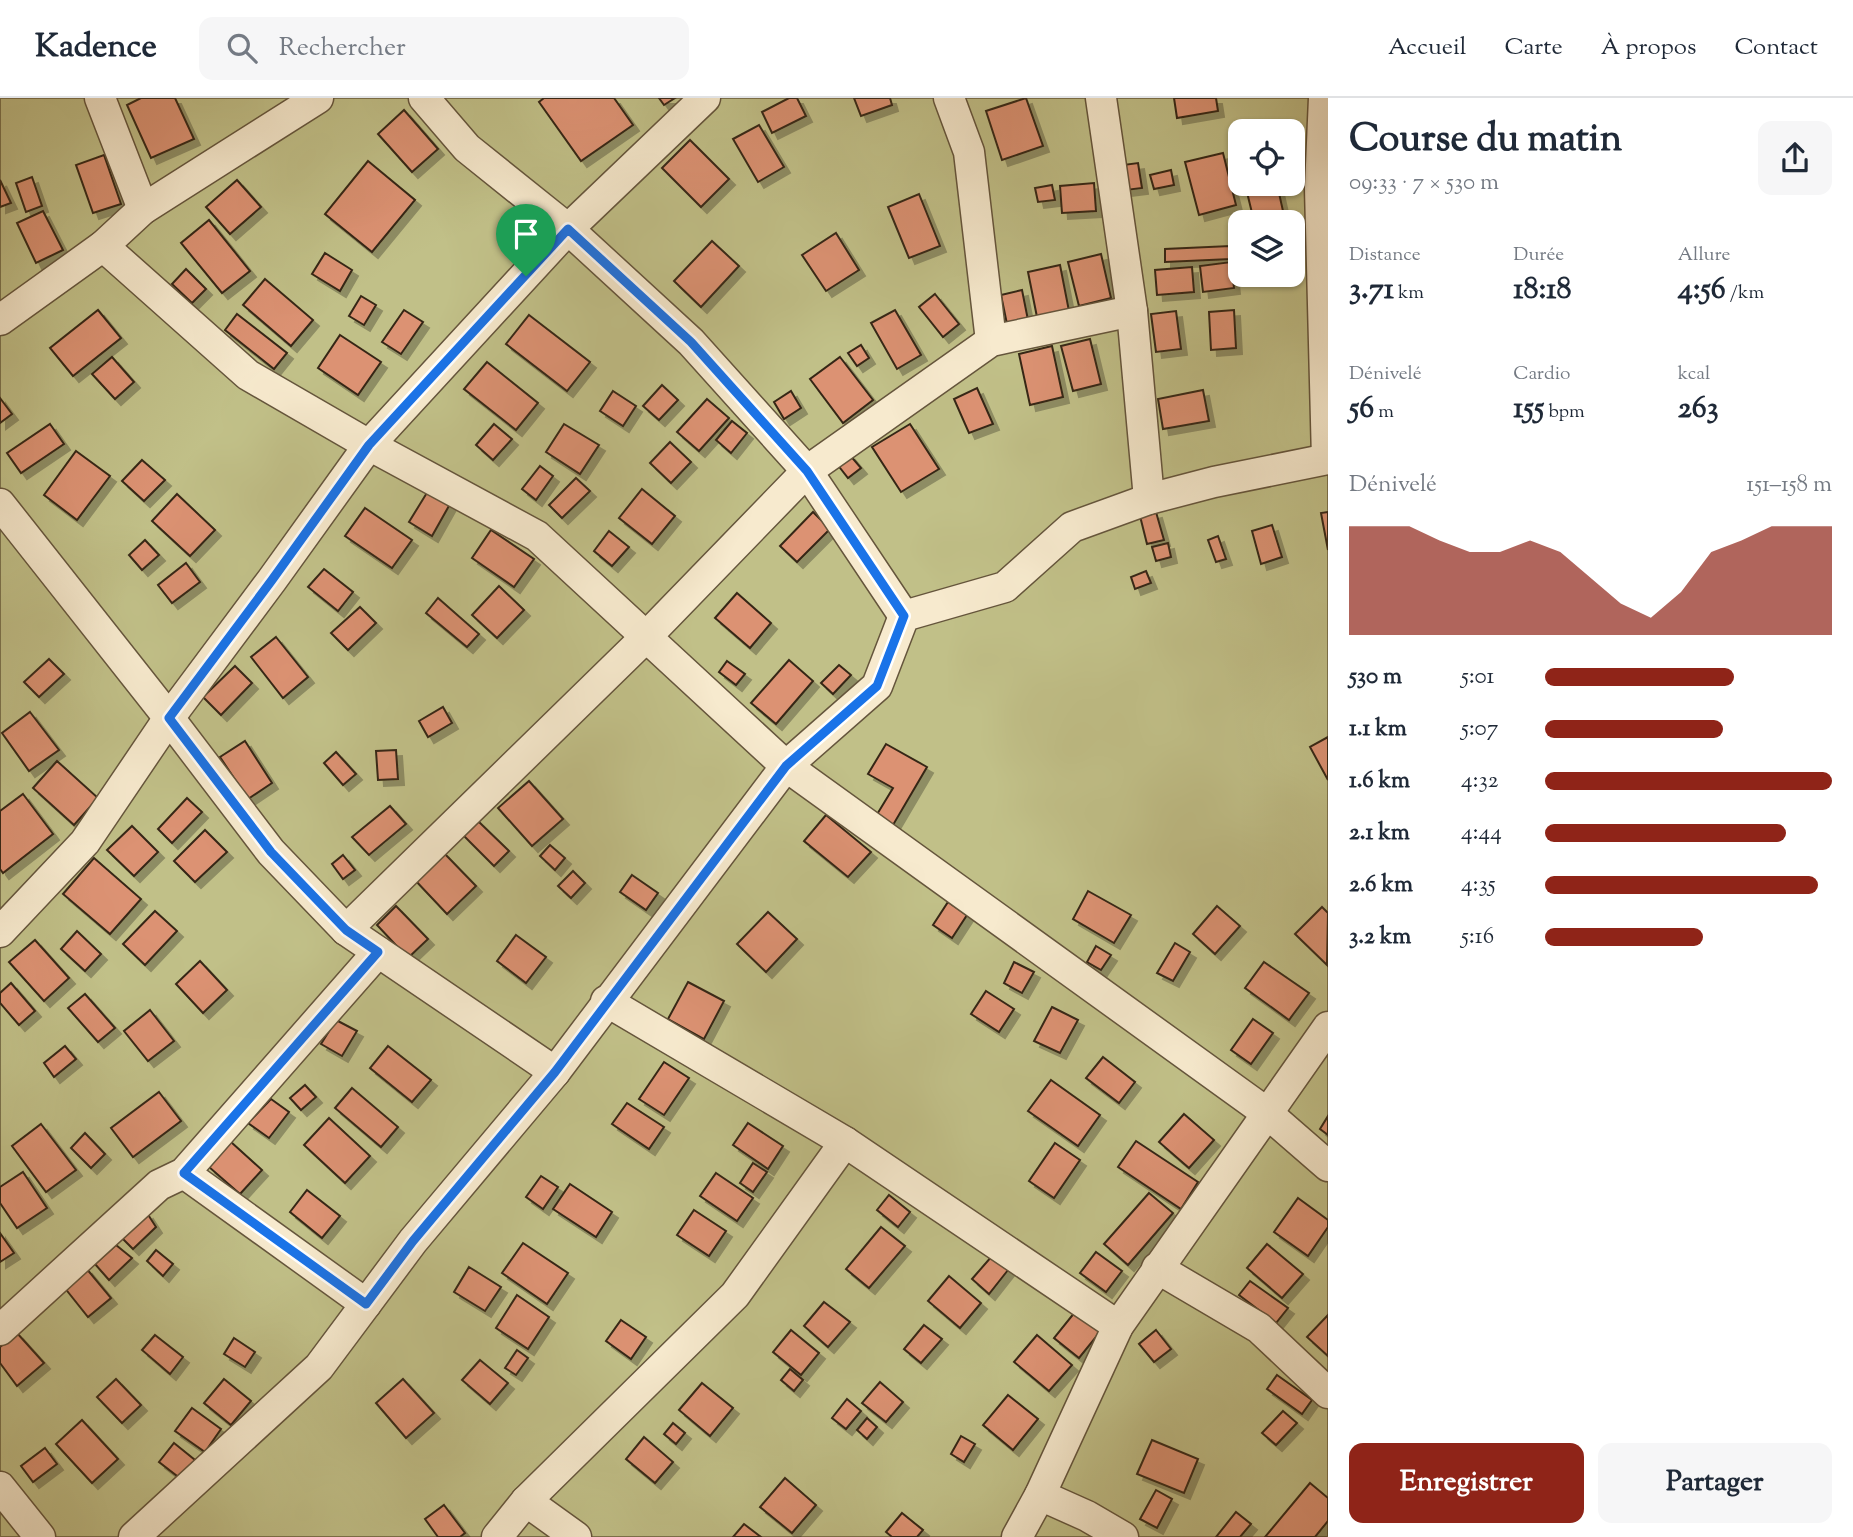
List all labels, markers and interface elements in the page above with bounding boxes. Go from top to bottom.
search box [199,17,689,80]
text: Kadence [35,24,157,72]
icon: search [223,29,261,67]
text: Rechercher [279,30,406,67]
text: Accueil [1388,31,1467,65]
text: Carte [1505,31,1563,65]
text: À propos [1601,31,1696,65]
text: Contact [1734,31,1818,65]
text: Course du matin [1349,114,1622,168]
map controls [1228,119,1305,287]
button: locate [1228,119,1305,196]
button: share [1758,121,1832,195]
text: 09:33 · 7 × 530 m [1349,167,1499,200]
pin [496,204,556,276]
button: layers [1228,210,1305,287]
icon: arrive [507,215,545,253]
text: Distance [1349,242,1421,269]
text: Durée [1513,242,1564,269]
text: Allure [1678,242,1730,269]
text: 3.71 [1349,269,1394,312]
text: 18:18 [1513,269,1572,312]
text: 4:56 [1678,269,1726,312]
text: km [1394,280,1424,307]
text: /km [1726,280,1764,307]
text: Dénivelé [1349,361,1422,388]
text: Cardio [1513,361,1570,388]
text: kcal [1678,361,1710,388]
text: 56 [1349,388,1374,431]
text: 155 [1513,388,1544,431]
text: 263 [1678,388,1719,431]
text: m [1374,399,1394,426]
text: bpm [1544,399,1585,426]
text: Dénivelé [1349,469,1437,502]
text: 151–158 m [1746,469,1832,502]
text: 530 m [1349,661,1402,694]
text: 5:01 [1461,661,1494,694]
text: 1.1 km [1349,713,1407,746]
text: 5:07 [1461,713,1498,746]
text: 1.6 km [1349,765,1410,798]
text: 4:32 [1461,765,1499,798]
text: 2.1 km [1349,817,1410,850]
text: 4:44 [1461,817,1502,850]
text: 2.6 km [1349,869,1413,902]
text: 4:35 [1461,869,1496,902]
text: 3.2 km [1349,921,1411,954]
text: 5:16 [1461,921,1494,954]
button: Enregistrer [1349,1443,1584,1523]
button: Partager [1598,1443,1832,1523]

